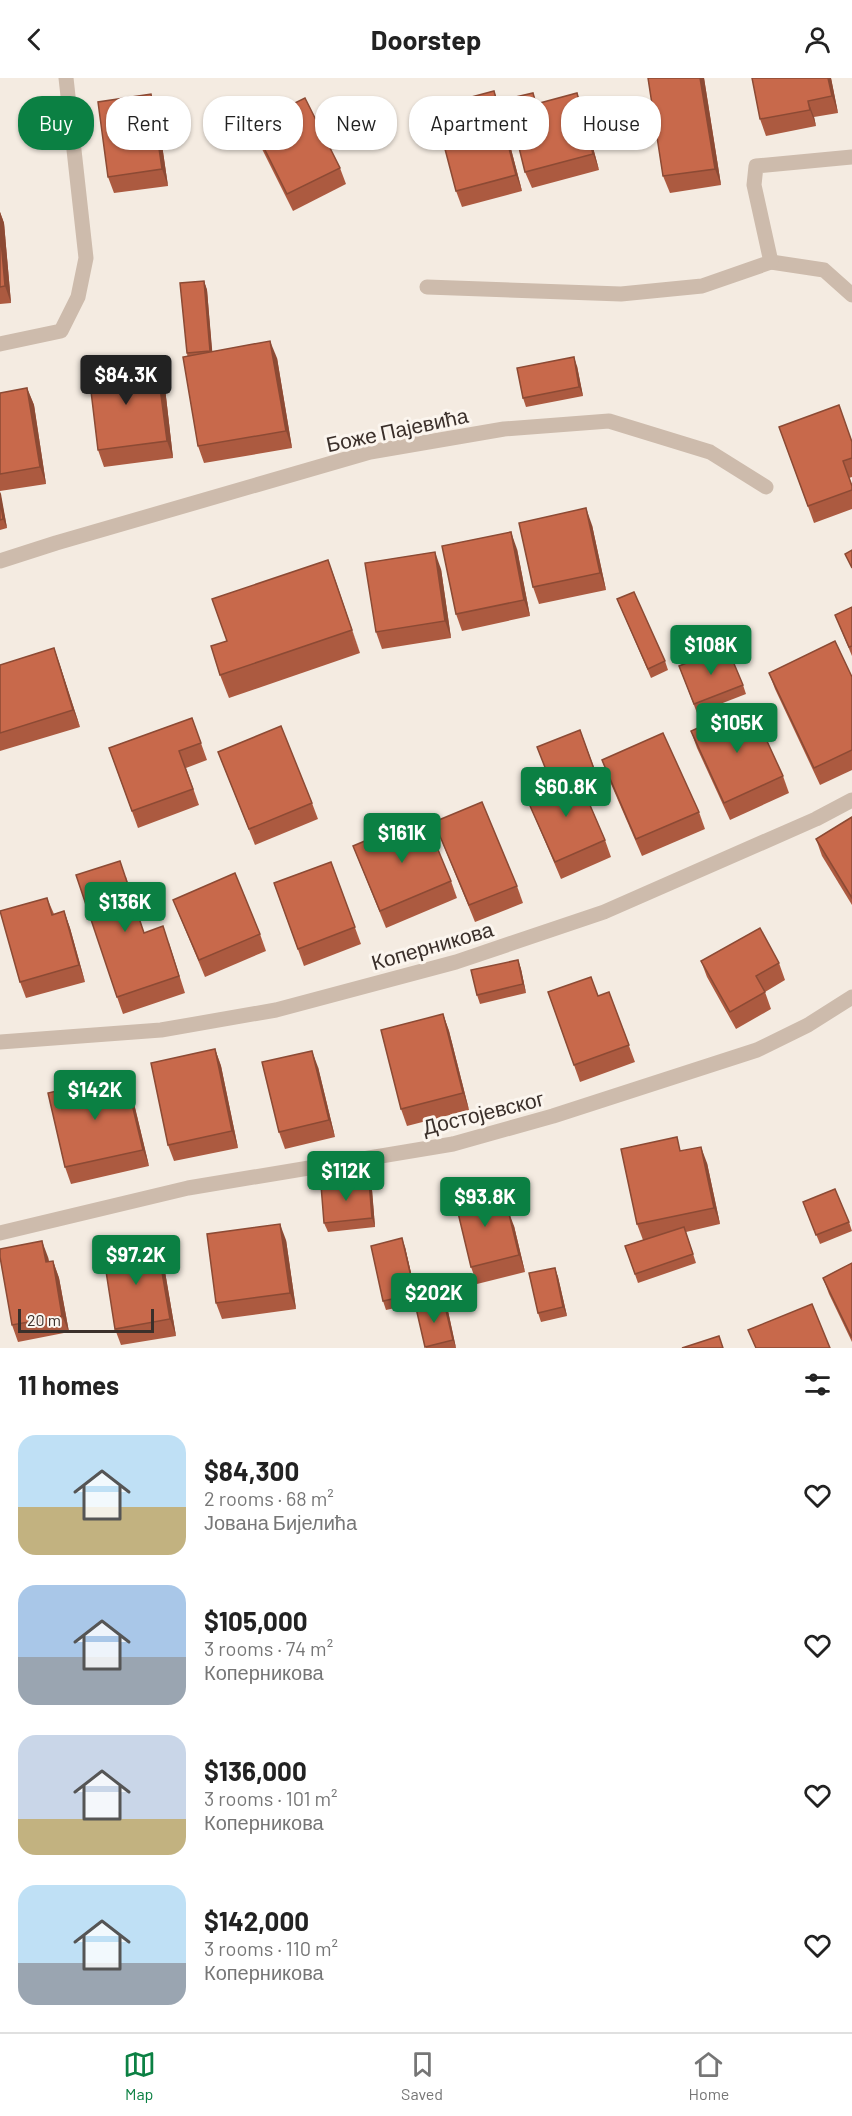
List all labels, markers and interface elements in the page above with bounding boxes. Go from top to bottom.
icon: back [18,23,51,56]
text: Doorstep [371,23,481,55]
icon: person [801,23,834,56]
chip: Buy [18,96,94,150]
chip: Rent [106,96,191,150]
chip: Filters [203,96,303,150]
chip: New [315,96,397,150]
chip: Apartment [409,96,549,150]
chip: House [561,96,661,150]
pin: $84.3K [77,355,175,406]
text: $84.3K [94,362,158,386]
street label: Боже Пајевића [324,402,471,456]
pin: $108K [669,625,753,676]
text: $108K [684,632,738,656]
pin: $105K [695,703,779,754]
text: $105K [710,710,764,734]
pin: $60.8K [517,767,615,818]
text: $60.8K [535,774,597,798]
pin: $161K [360,813,444,864]
text: $161K [378,820,426,844]
pin: $136K [83,882,167,933]
text: $136K [99,889,151,913]
street label: Коперникова [368,916,496,974]
pin: $142K [53,1070,137,1121]
text: $142K [68,1077,122,1101]
street label: Достојевског [420,1085,547,1139]
pin: $112K [304,1151,388,1202]
text: $112K [321,1158,371,1182]
pin: $93.8K [436,1177,534,1228]
text: $93.8K [454,1184,516,1208]
pin: $97.2K [87,1235,185,1286]
text: $97.2K [106,1242,166,1266]
pin: $202K [392,1273,476,1324]
text: $202K [405,1280,463,1304]
scale bar [18,1306,154,1334]
text: 20 m [27,1310,61,1329]
icon: filters [801,1368,834,1401]
text: 11 homes [18,1369,119,1400]
text: $84,300 [204,1455,299,1486]
icon: home [66,1459,138,1531]
icon: heart [801,1479,834,1512]
text: 2 rooms · 68 m² [204,1486,334,1510]
text: Јована Бијелића [204,1510,357,1534]
text: $105,000 [204,1605,308,1636]
icon: home [66,1609,138,1681]
icon: heart [801,1629,834,1662]
text: 3 rooms · 74 m² [204,1636,333,1660]
text: Коперникова [204,1660,324,1684]
text: $136,000 [204,1755,307,1786]
icon: home [66,1759,138,1831]
icon: heart [801,1779,834,1812]
text: 3 rooms · 101 m² [204,1786,337,1810]
text: Коперникова [204,1810,324,1834]
text: $142,000 [204,1905,309,1936]
icon: home [66,1909,138,1981]
icon: heart [801,1929,834,1962]
text: 3 rooms · 110 m² [204,1936,338,1960]
text: Коперникова [204,1960,324,1984]
tab: Map [123,2048,156,2103]
tab: Saved [401,2048,443,2103]
tab: Home [688,2048,729,2103]

